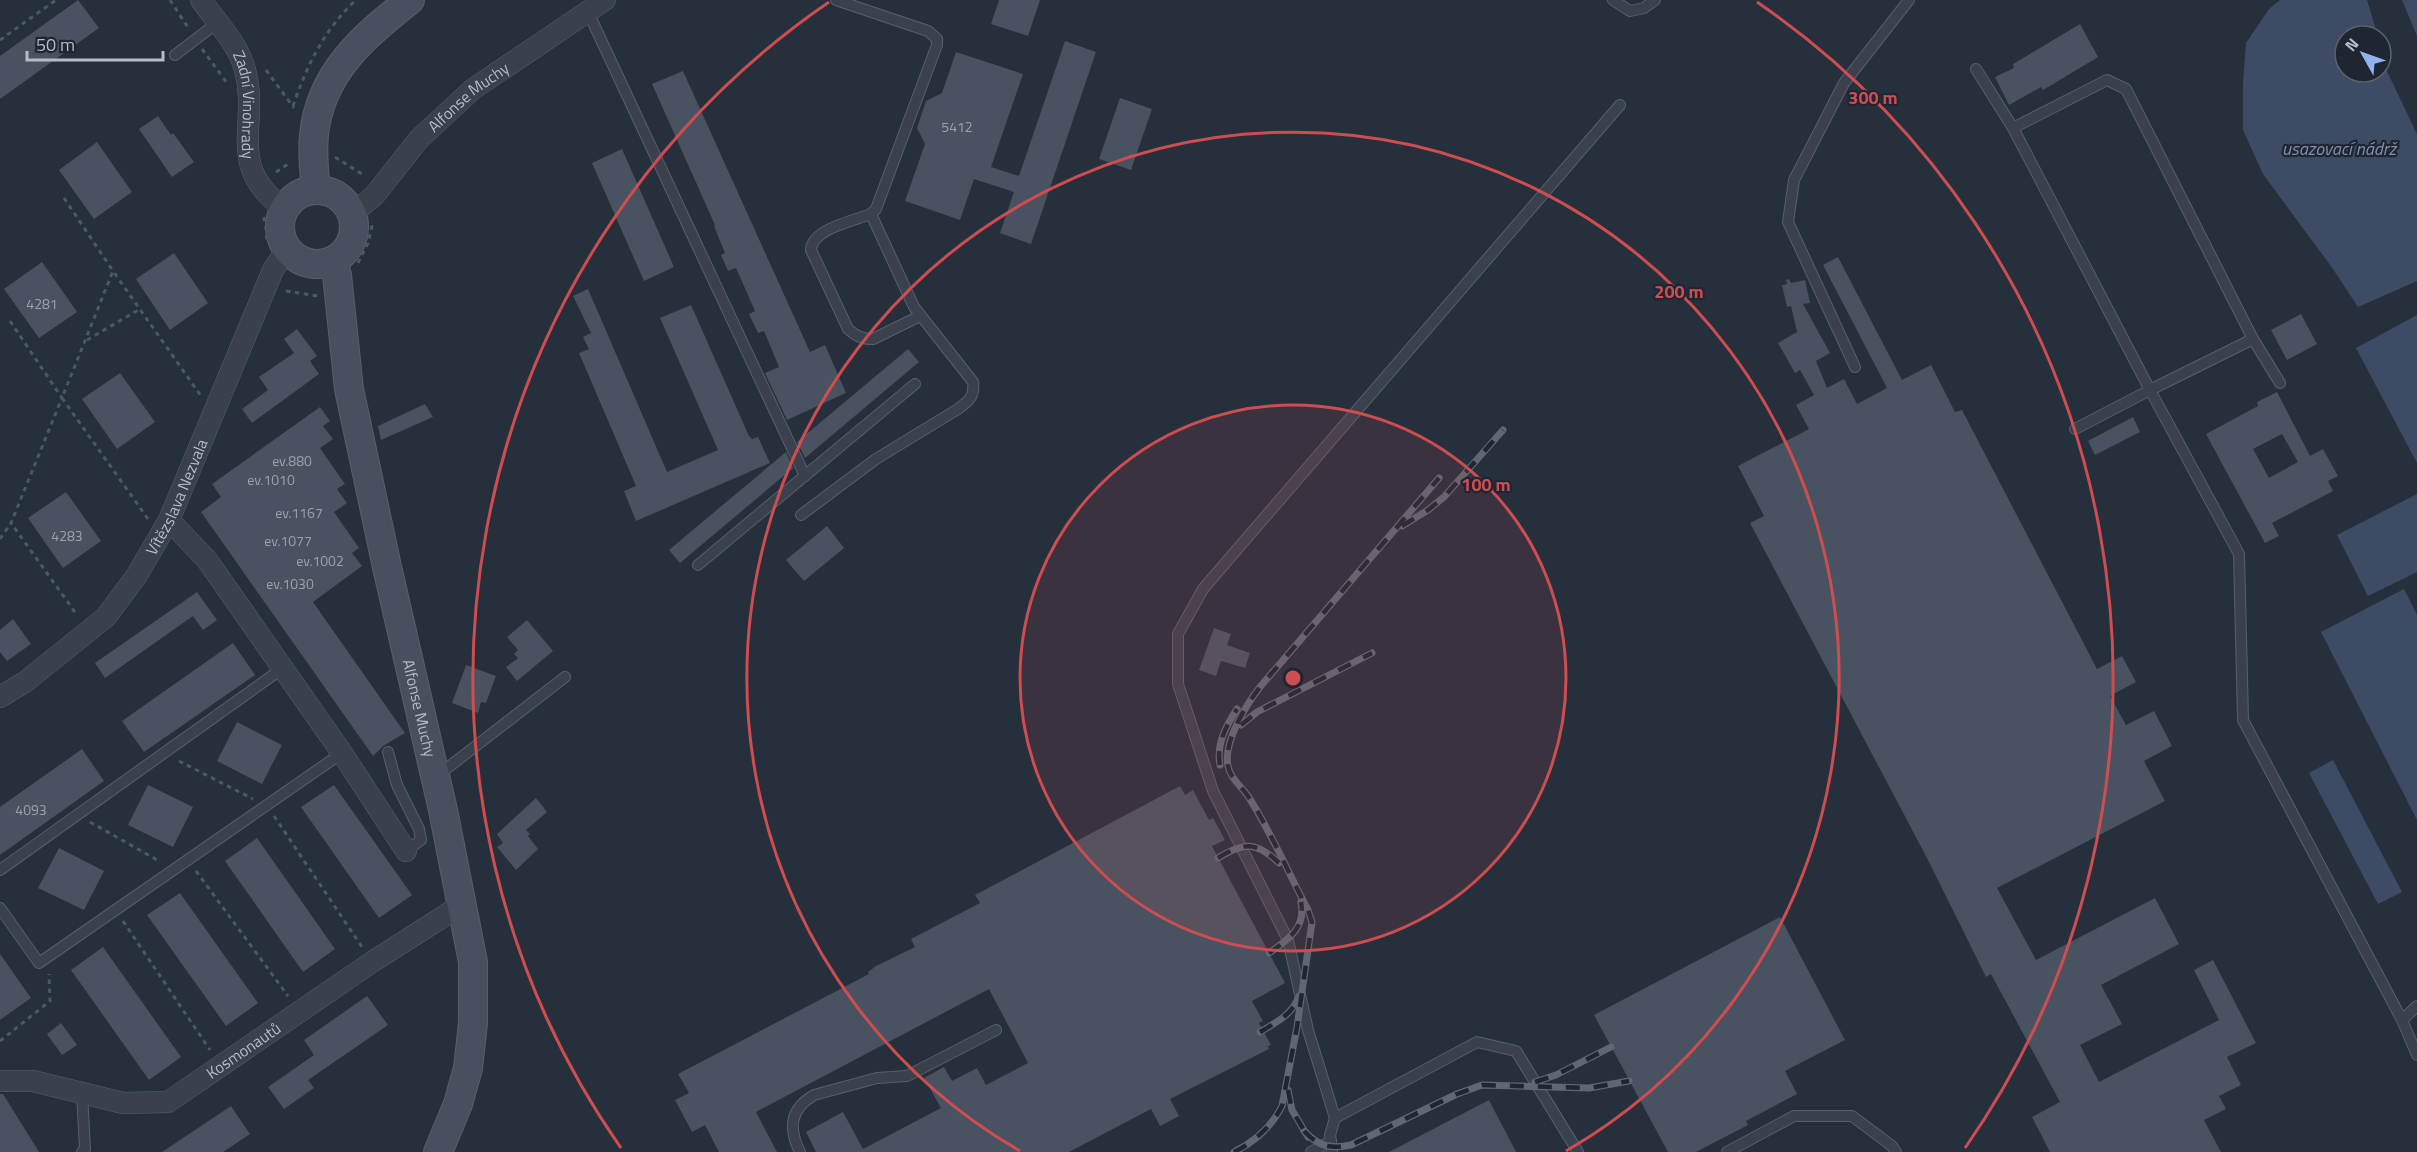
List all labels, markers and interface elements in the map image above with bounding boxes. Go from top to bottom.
scale bar [27,24,164,62]
north arrow [2333,24,2393,84]
text: 50 m [36,31,75,58]
text: N [2339,32,2364,56]
street label: Zadní Vinohrady [227,47,261,161]
street label: Alfonse Muchy [422,56,514,138]
text: 300 m [1848,84,1898,111]
house number: 5412 [941,116,973,137]
water label: usazovací nádrž [2282,135,2398,162]
text: 200 m [1654,278,1704,305]
house number: 4281 [26,293,58,314]
street label: Vítězslava Nezvala [139,435,213,559]
house number: ev.880 [272,450,312,471]
house number: ev.1010 [247,469,295,490]
text: 100 m [1461,471,1511,498]
house number: ev.1167 [275,502,323,523]
house number: 4283 [51,525,83,546]
house number: ev.1077 [264,530,312,551]
house number: ev.1002 [296,550,344,571]
house number: ev.1030 [266,573,314,594]
street label: Alfonse Muchy [397,657,442,760]
centre of rings [1283,668,1303,688]
house number: 4093 [15,799,47,820]
street label: Kosmonautů [201,1016,286,1085]

